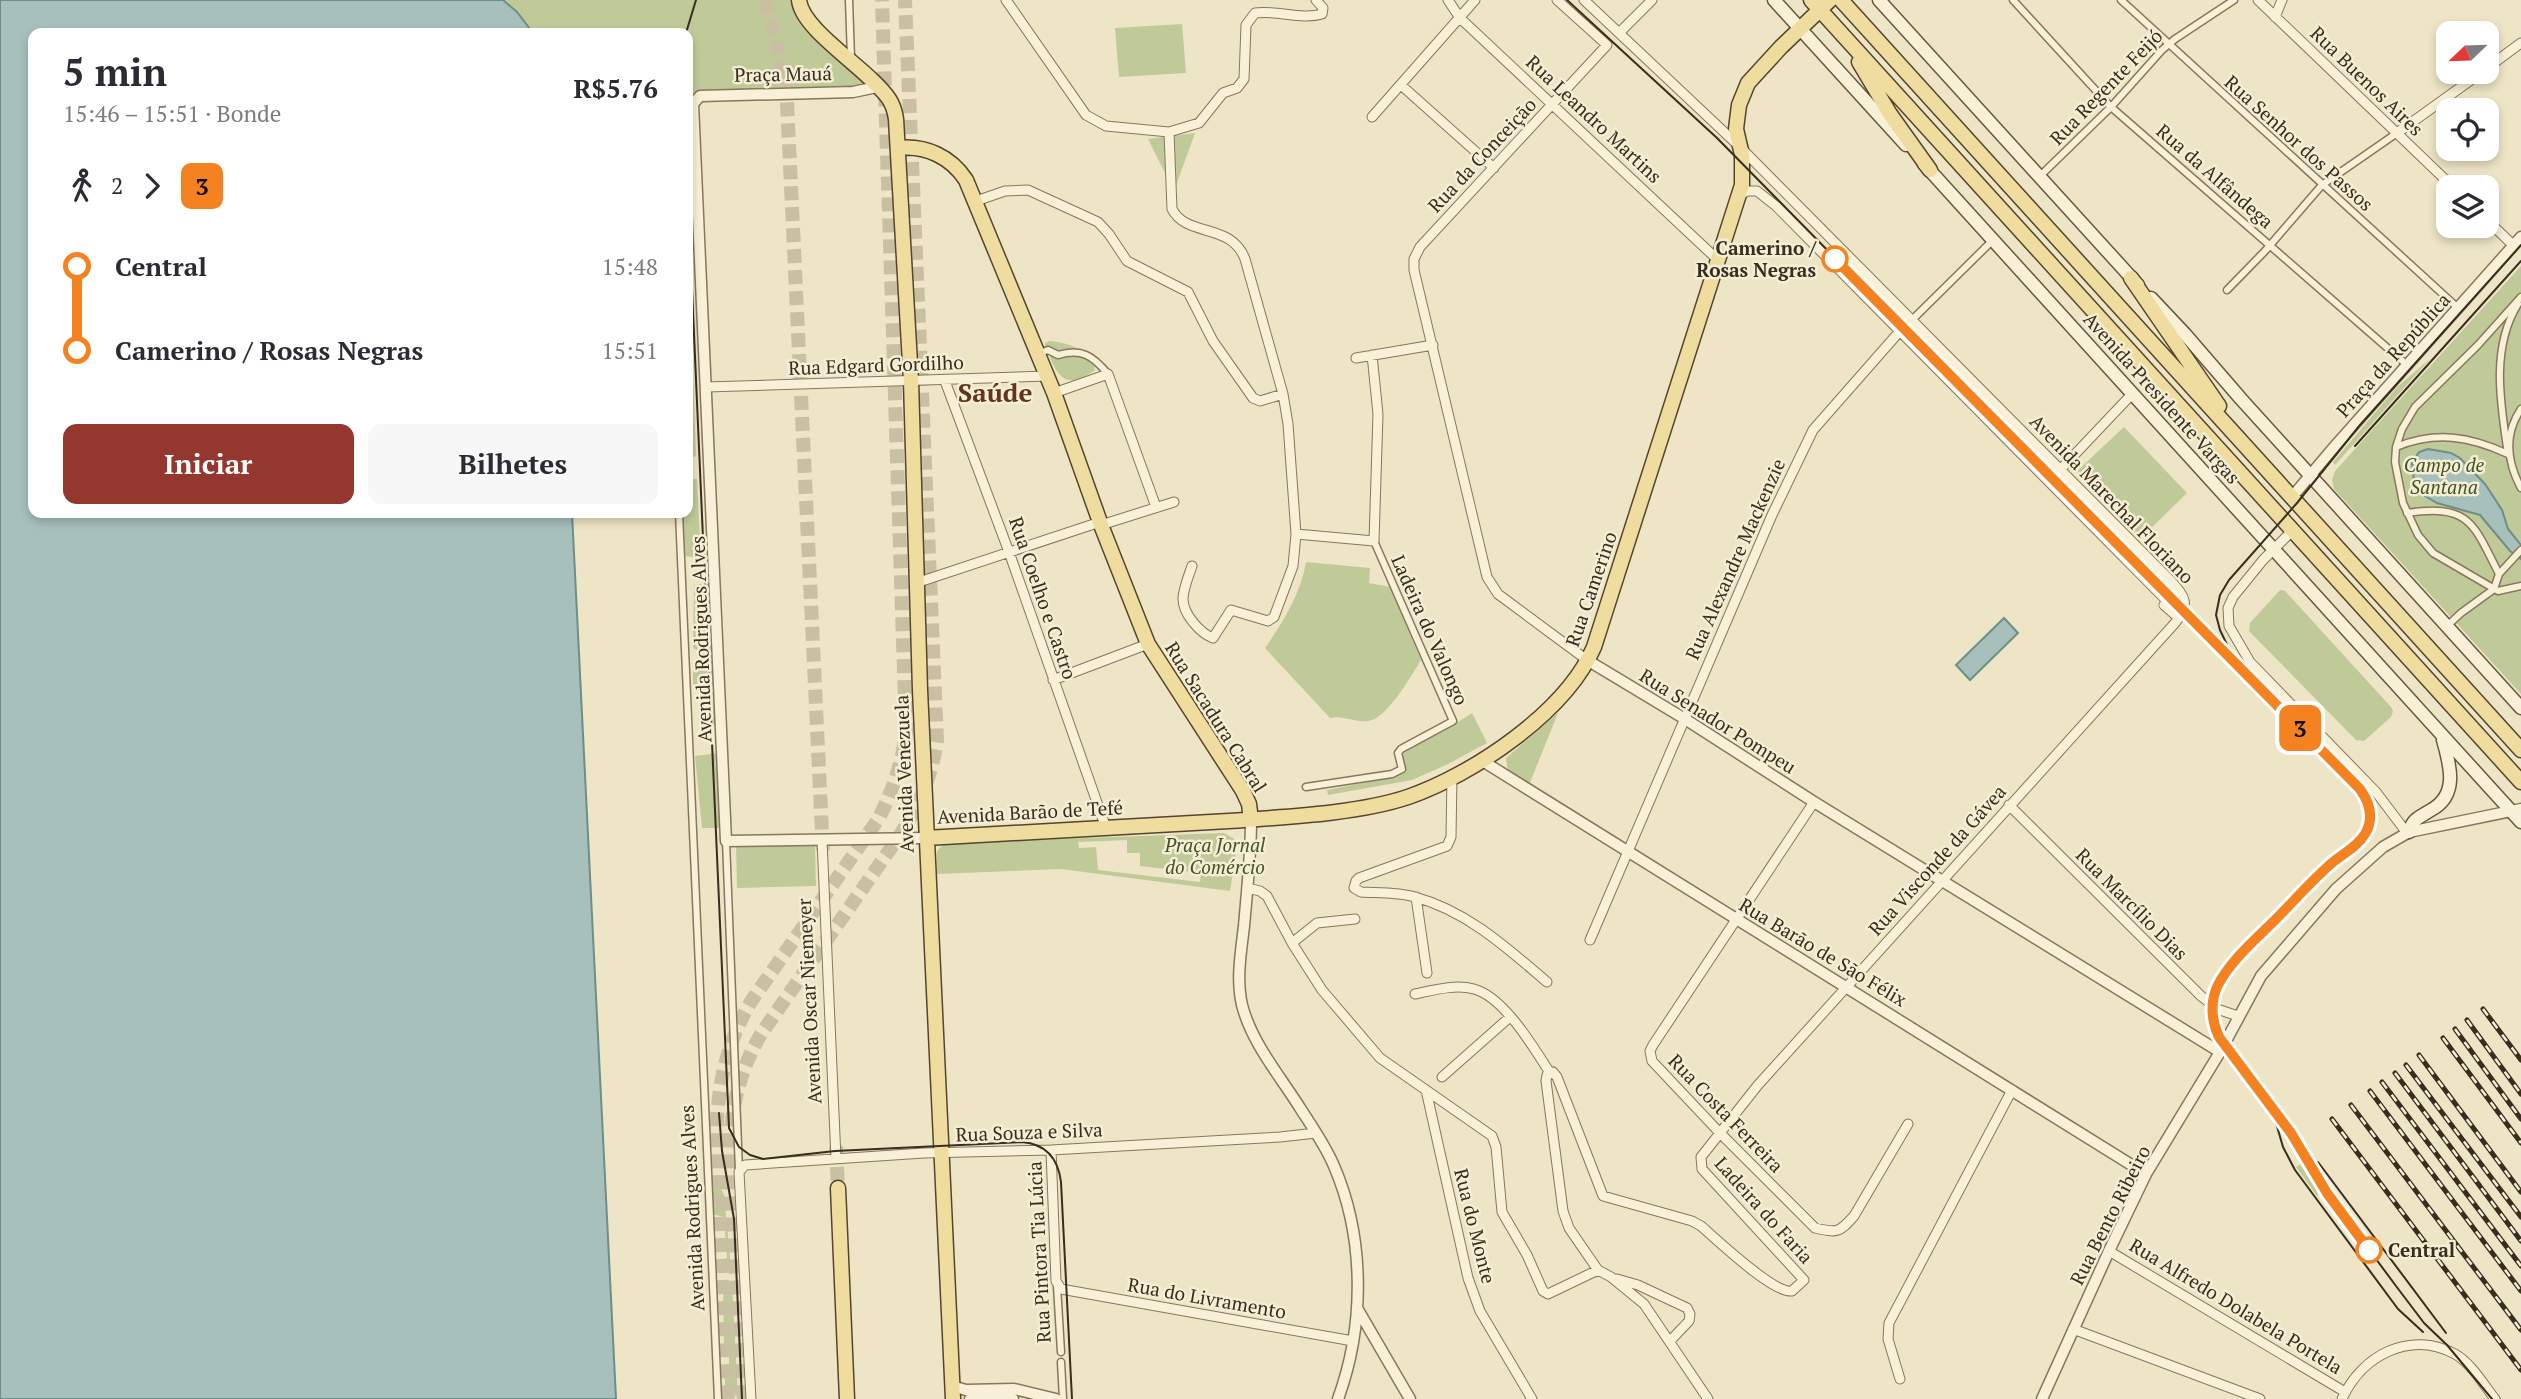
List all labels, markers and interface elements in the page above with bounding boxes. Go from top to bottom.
street label: Rua Buenos Aires [2306,20,2429,141]
north arrow [2436,21,2499,84]
map controls [2436,21,2499,238]
street label: Rua Regente Feijó [2044,23,2167,150]
text: 5 min [63,47,167,97]
street label: Rua Leandro Martins [1521,49,1667,188]
street label: Praça Mauá [734,60,833,87]
street label: Rua Senhor dos Passos [2220,69,2379,216]
text: R$5.76 [573,71,658,105]
street label: Rua da Conceição [1422,92,1541,217]
text: 15:46 – 15:51 · Bonde [63,98,281,129]
button: locate [2436,98,2499,161]
street label: Rua da Alfândega [2152,118,2279,234]
icon: walk [63,167,101,205]
icon: forward [133,167,171,205]
text: 2 [111,170,123,201]
text: 3 [195,170,209,202]
button: layers [2436,175,2499,238]
place label: Camerino / Rosas Negras [1696,235,1817,282]
marker: Camerino / Rosas Negras [1822,246,1848,272]
text: Central [115,249,207,283]
text: 15:48 [601,251,658,282]
street label: Praça da República [2330,287,2455,422]
street label: Avenida Presidente Vargas [2079,307,2246,489]
text: Camerino / Rosas Negras [115,333,423,367]
text: 15:51 [601,335,658,366]
street label: Rua Edgard Gordilho [788,349,964,380]
district label: Saúde [958,375,1032,409]
street label: Avenida Marechal Floriano [2025,409,2200,589]
button: Iniciar [63,424,354,504]
button: Bilhetes [368,424,658,504]
park label: Campo de Santana [2404,452,2485,499]
street label: Rua Alexandre Mackenzie [1679,454,1790,663]
street label: Rua Coelho e Castro [1004,513,1083,682]
street label: Rua Camerino [1559,528,1622,650]
street label: Avenida Rodrigues Alves [684,535,717,743]
street label: Ladeira do Valongo [1386,551,1475,709]
street label: Rua Sacadura Cabral [1160,637,1273,797]
street label: Rua Senador Pompeu [1635,662,1801,779]
street label: Avenida Venezuela [888,694,919,853]
line badge: 3 [2277,705,2323,751]
text: 3 [2293,712,2307,744]
street label: Rua Visconde da Gávea [1862,779,2011,940]
street label: Avenida Barão de Tefé [936,794,1124,829]
park label: Praça Jornal do Comércio [1164,832,1266,879]
street label: Rua Marcílio Dias [2071,842,2194,965]
street label: Rua Barão de São Félix [1735,892,1912,1012]
street label: Avenida Oscar Niemeyer [791,897,826,1104]
street label: Rua Costa Ferreira [1663,1048,1790,1178]
street label: Avenida Rodrigues Alves [674,1104,709,1312]
street label: Rua Souza e Silva [955,1116,1103,1147]
street label: Rua Bento Ribeiro [2064,1141,2155,1289]
street label: Ladeira do Faria [1710,1151,1819,1269]
street label: Rua Pintora Tia Lúcia [1021,1160,1056,1343]
street label: Rua do Monte [1449,1166,1502,1286]
street label: Rua Alfredo Dolabela Portela [2125,1232,2348,1379]
marker: Central [2356,1237,2382,1263]
place label: Central [2388,1237,2455,1262]
street label: Rua do Livramento [1126,1271,1288,1324]

